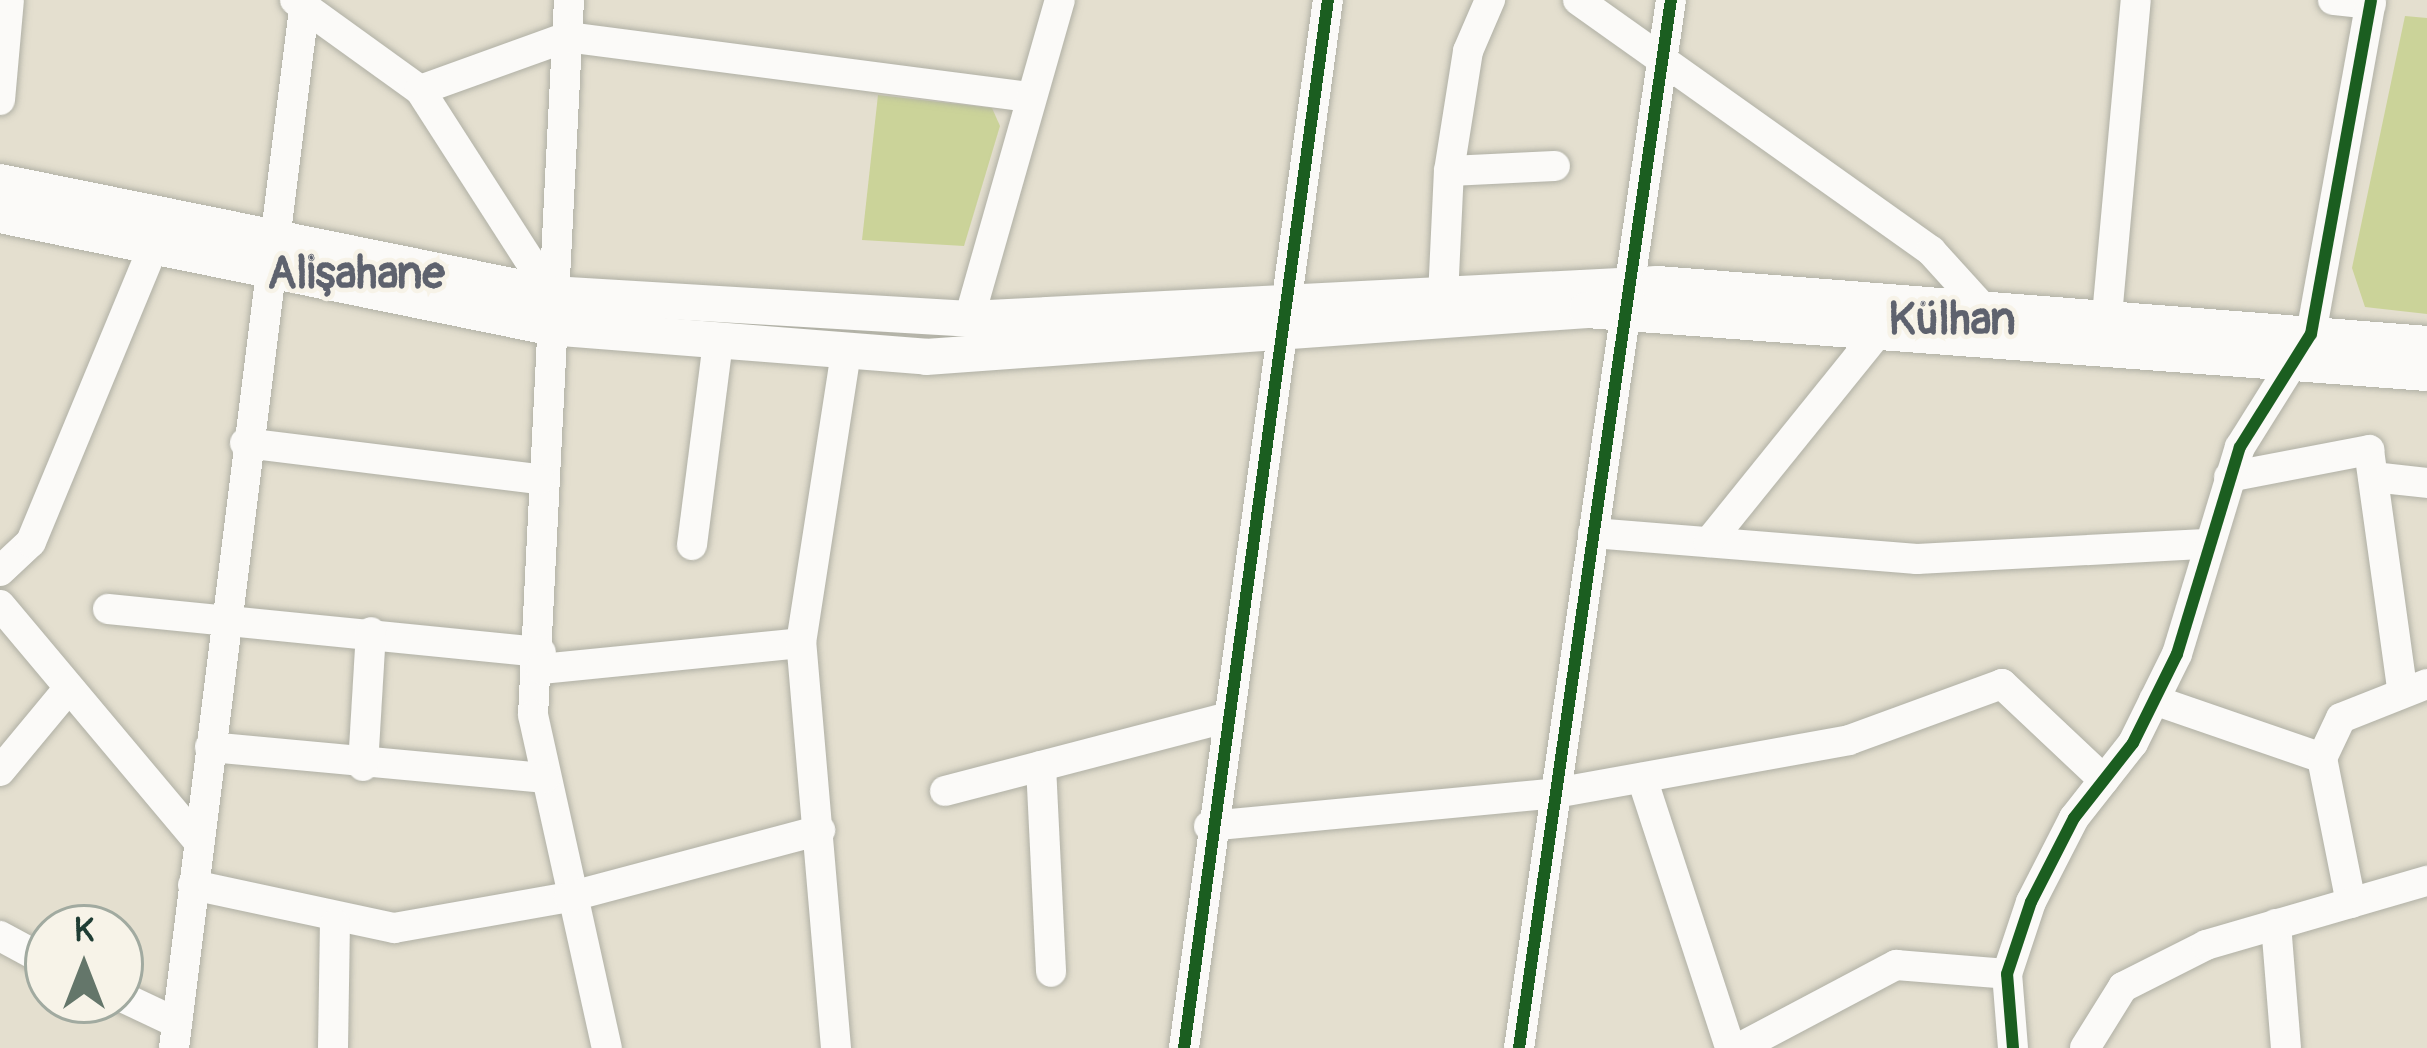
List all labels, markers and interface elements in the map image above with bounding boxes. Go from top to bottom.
district label: Alişahane [267,248,445,302]
district label: Külhan [1888,294,2016,348]
north arrow [24,904,144,1024]
text: K [74,910,94,951]

